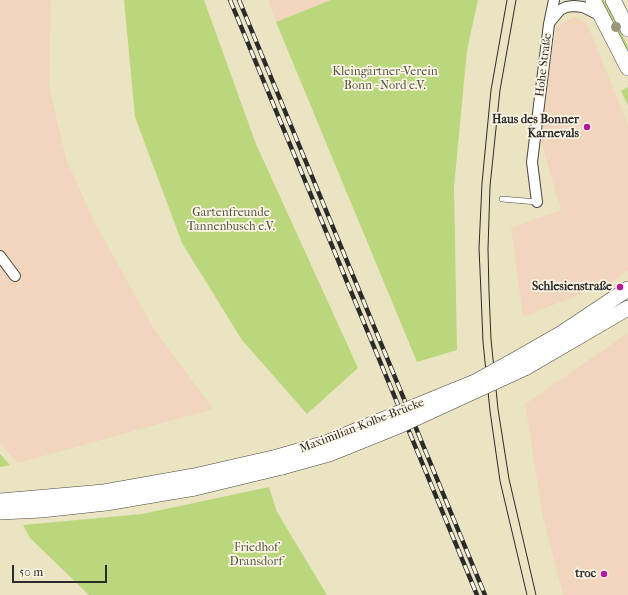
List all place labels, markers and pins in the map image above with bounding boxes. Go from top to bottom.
place label: Haus des Bonner Karnevals [492,113,579,141]
marker: Haus des Bonner Karnevals [582,122,592,132]
place label: Schlesienstraße [532,280,612,294]
marker: Schlesienstraße [615,282,625,292]
place label: troc [575,567,596,581]
marker: troc [599,569,609,579]

